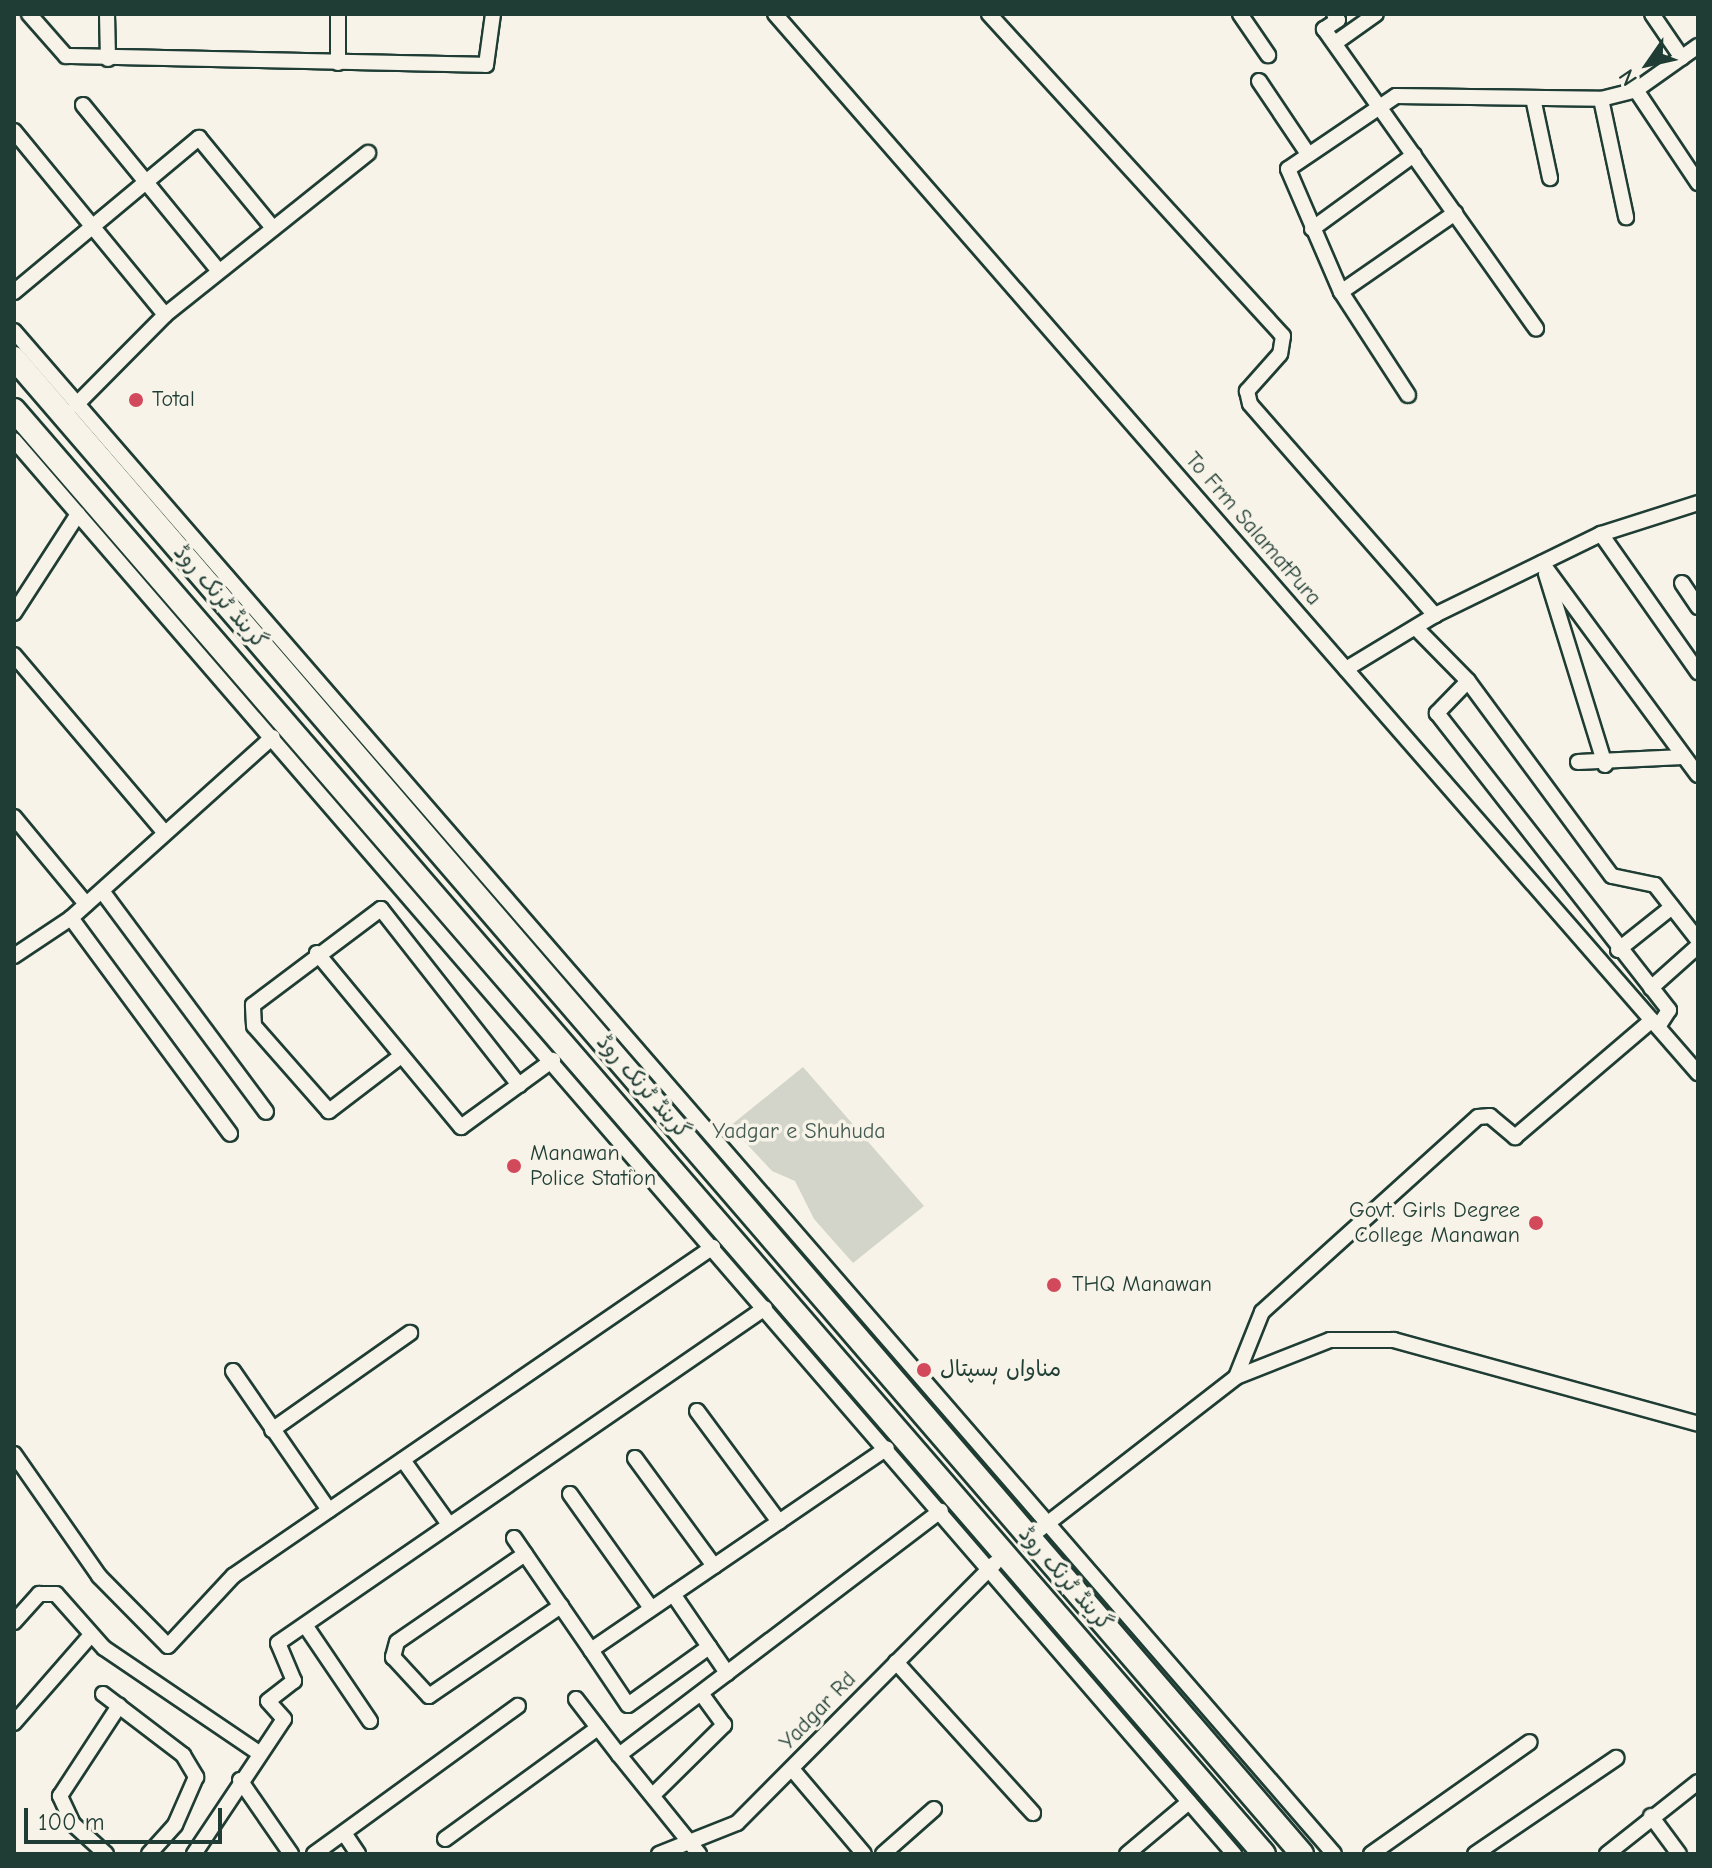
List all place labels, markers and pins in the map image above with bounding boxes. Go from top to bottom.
place label: Total [152,387,195,413]
marker: Total [127,391,145,409]
place label: Manawan Police Station [530,1140,656,1192]
marker: Manawan Police Station [505,1157,523,1175]
place label: Govt. Girls Degree College Manawan [1349,1197,1520,1248]
marker: Govt. Girls Degree College Manawan [1527,1214,1545,1232]
place label: THQ Manawan [1072,1272,1212,1298]
marker: THQ Manawan [1043,1274,1065,1296]
place label: مناواں ہسپتال [940,1357,1061,1383]
marker: مناواں ہسپتال [915,1361,933,1379]

